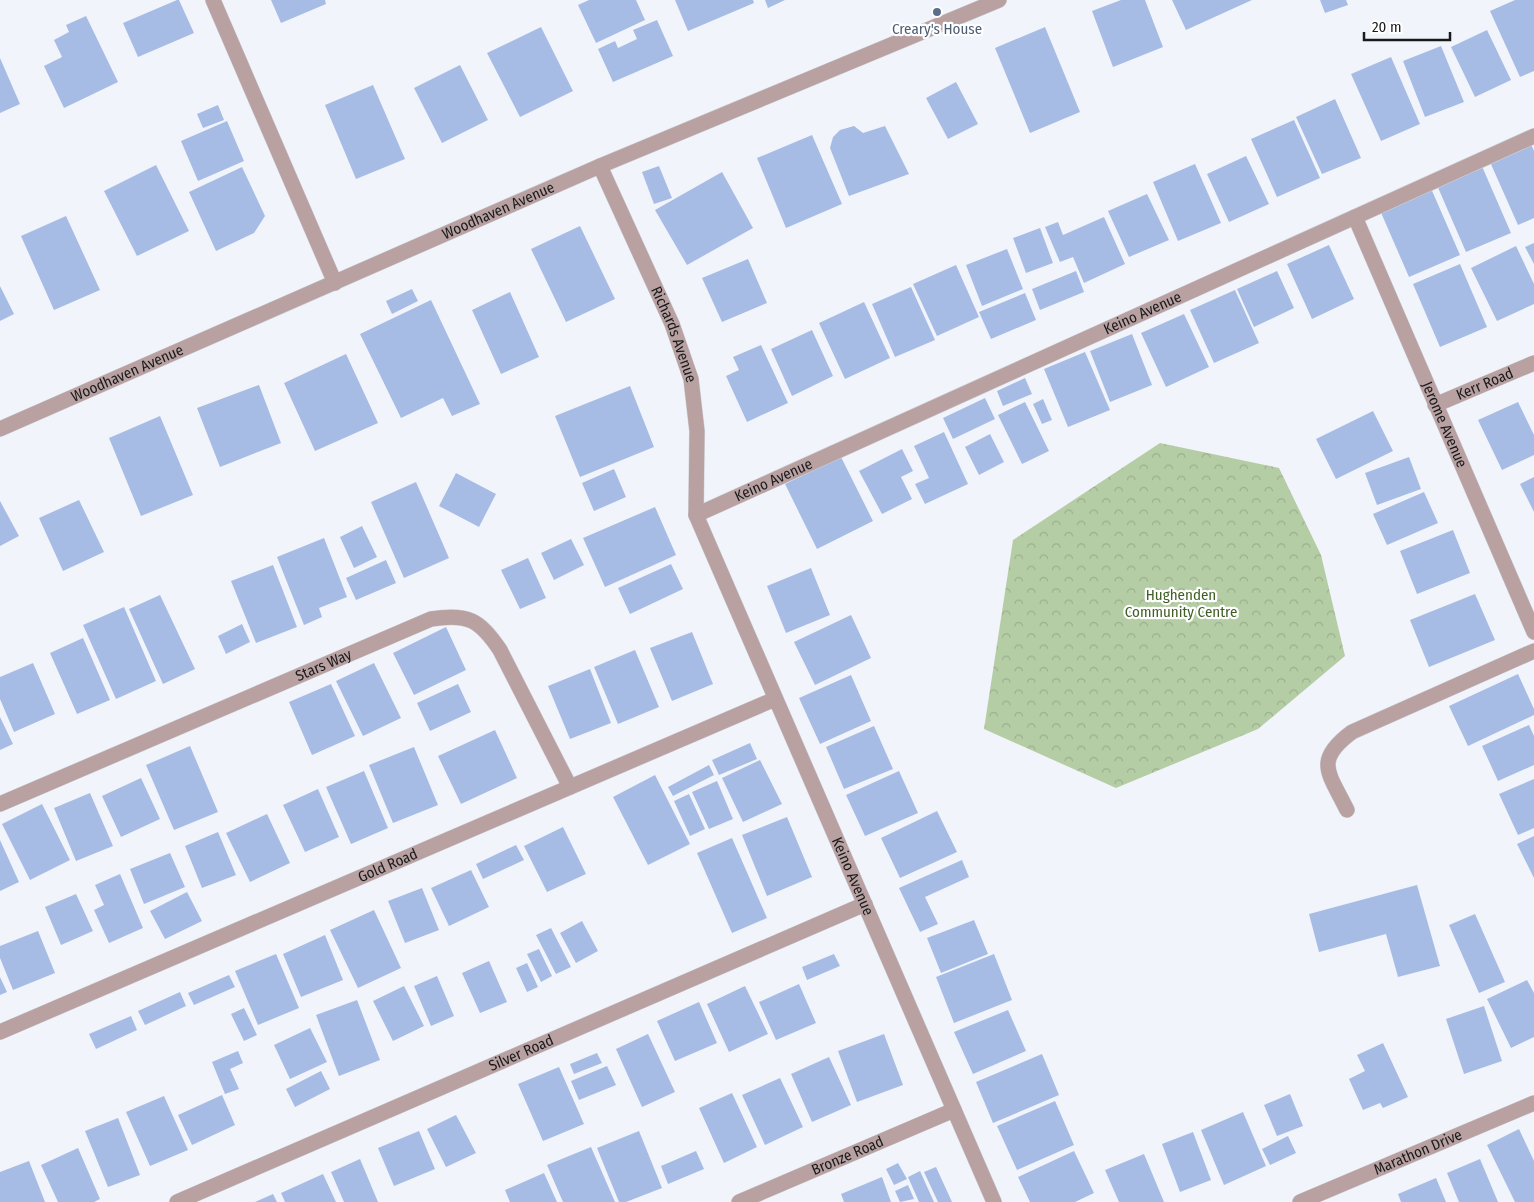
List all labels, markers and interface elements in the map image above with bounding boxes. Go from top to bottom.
marker: Creary's House [931,6,943,18]
scale bar [1364,10,1450,42]
text: 20 m [1372,18,1402,36]
place label: Creary's House [892,20,982,38]
street label: Woodhaven Avenue [439,178,557,243]
street label: Richards Avenue [647,283,700,385]
street label: Keino Avenue [1101,288,1184,338]
street label: Woodhaven Avenue [68,341,186,406]
street label: Kerr Road [1453,364,1516,404]
street label: Jerome Avenue [1418,379,1471,470]
street label: Keino Avenue [732,455,815,505]
park label: Hughenden Community Centre [1125,586,1237,621]
street label: Stars Way [293,645,355,685]
street label: Keino Avenue [828,834,878,918]
street label: Gold Road [355,845,420,886]
street label: Silver Road [486,1031,556,1075]
street label: Marathon Drive [1371,1126,1465,1179]
street label: Bronze Road [809,1132,886,1179]

